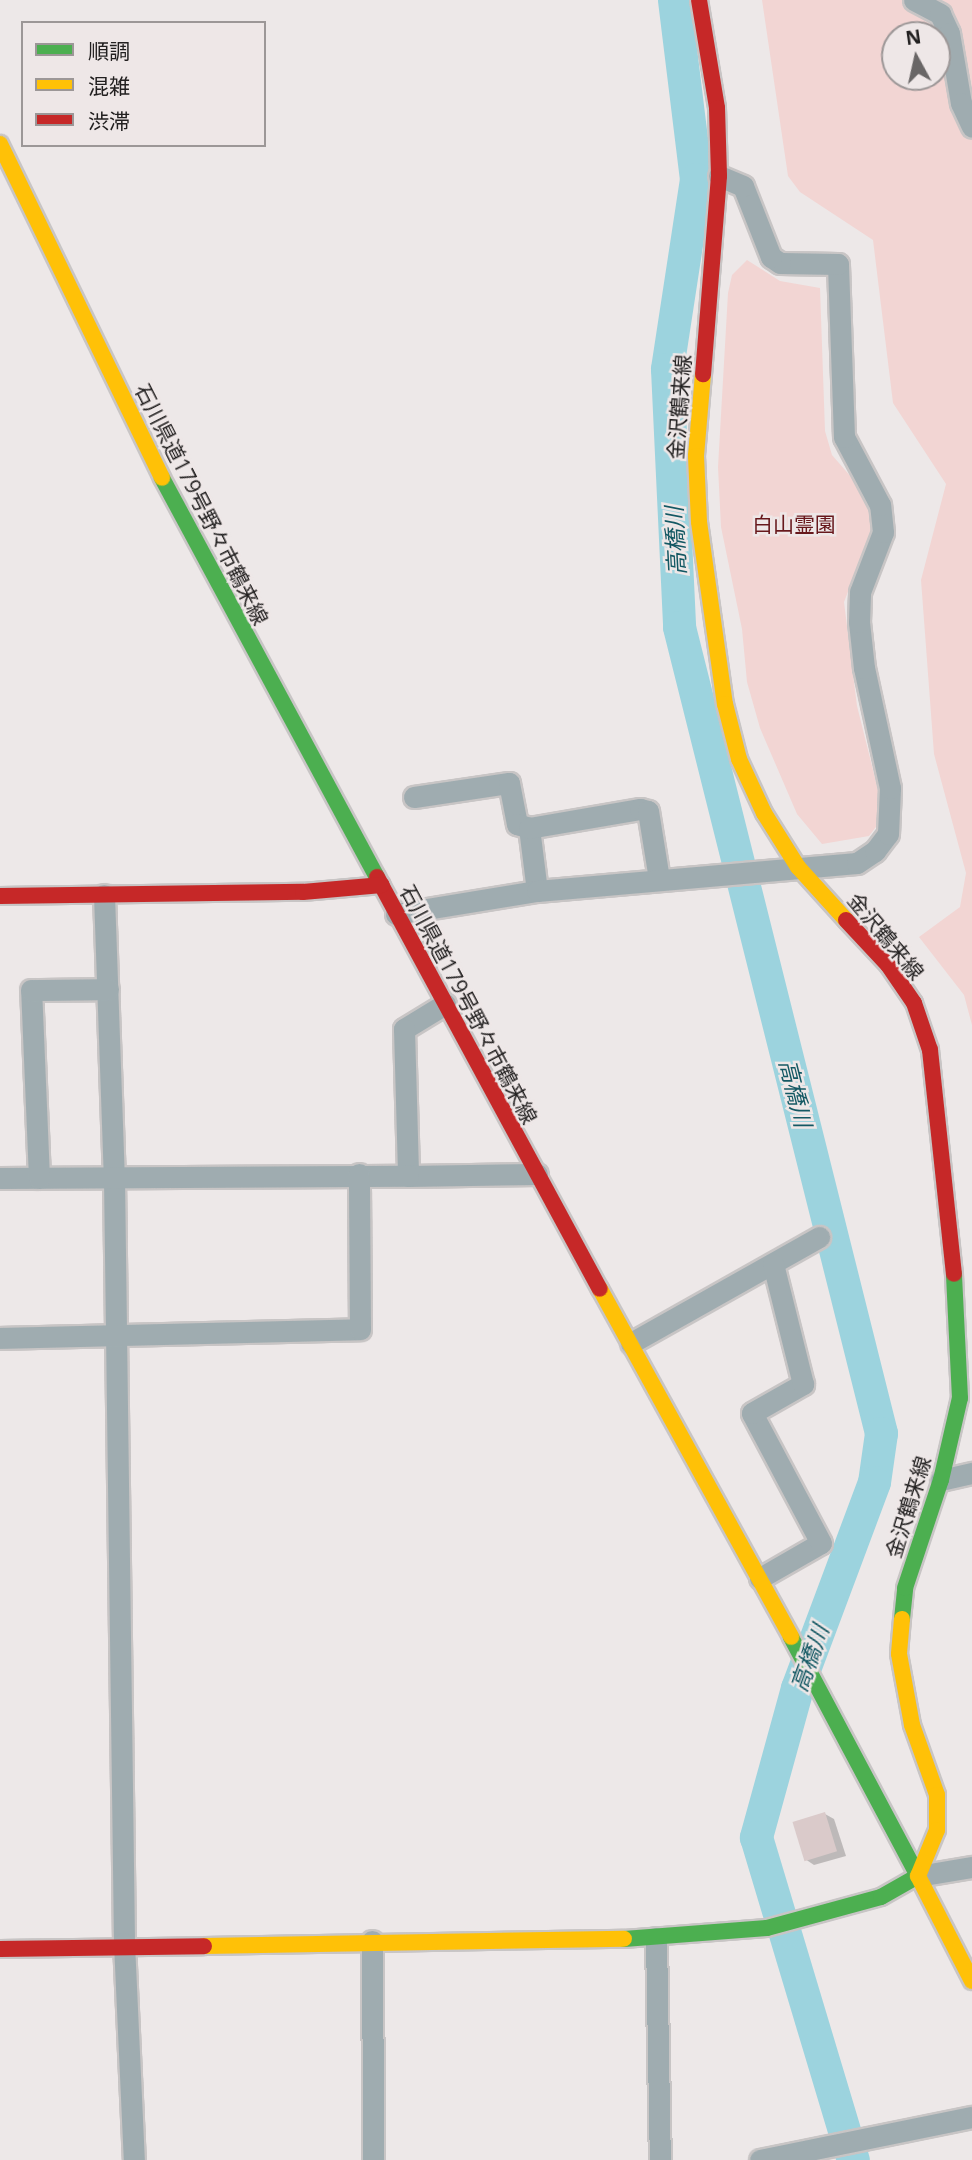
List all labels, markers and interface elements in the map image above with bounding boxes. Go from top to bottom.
legend [21,21,266,147]
north arrow [881,21,951,91]
text: N [904,23,923,51]
text: 順調 [88,37,130,65]
text: 混雑 [88,72,130,100]
text: 渋滞 [88,107,130,135]
street label: 金沢鶴来線 [663,354,695,460]
street label: 石川県道179号野々市鶴来線 [130,379,274,629]
water label: 高橋川 [659,506,691,576]
park label: 白山霊園 [752,511,836,537]
street label: 石川県道179号野々市鶴来線 [395,880,543,1128]
street label: 金沢鶴来線 [843,888,929,984]
water label: 高橋川 [774,1056,818,1130]
street label: 金沢鶴来線 [881,1453,935,1561]
water label: 高橋川 [784,1621,834,1695]

